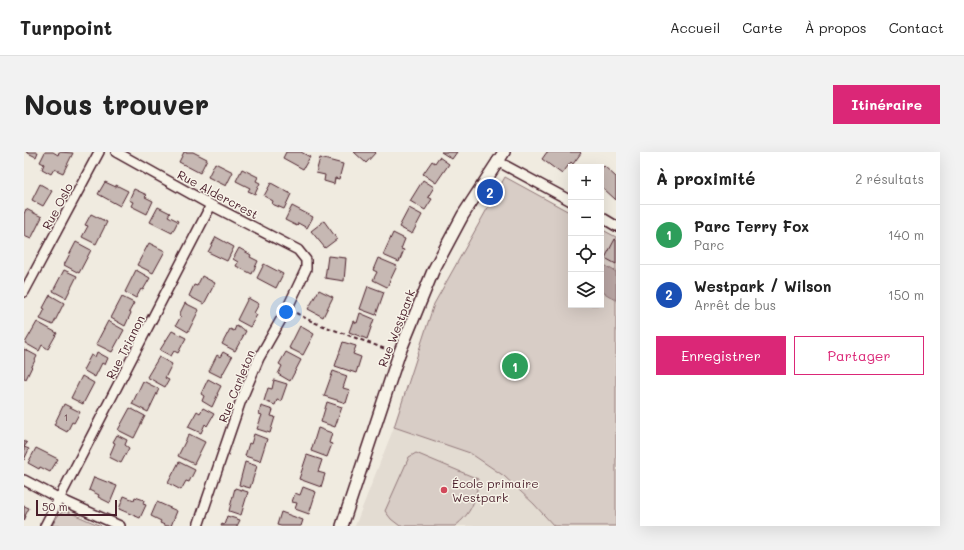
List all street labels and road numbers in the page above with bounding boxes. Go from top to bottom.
street label: Rue Aldercrest [175,166,261,222]
street label: Rue Oslo [38,180,76,232]
street label: Rue Westpark [374,287,418,369]
street label: Rue Trianon [102,312,148,382]
street label: Rue Carleton [214,347,258,425]

